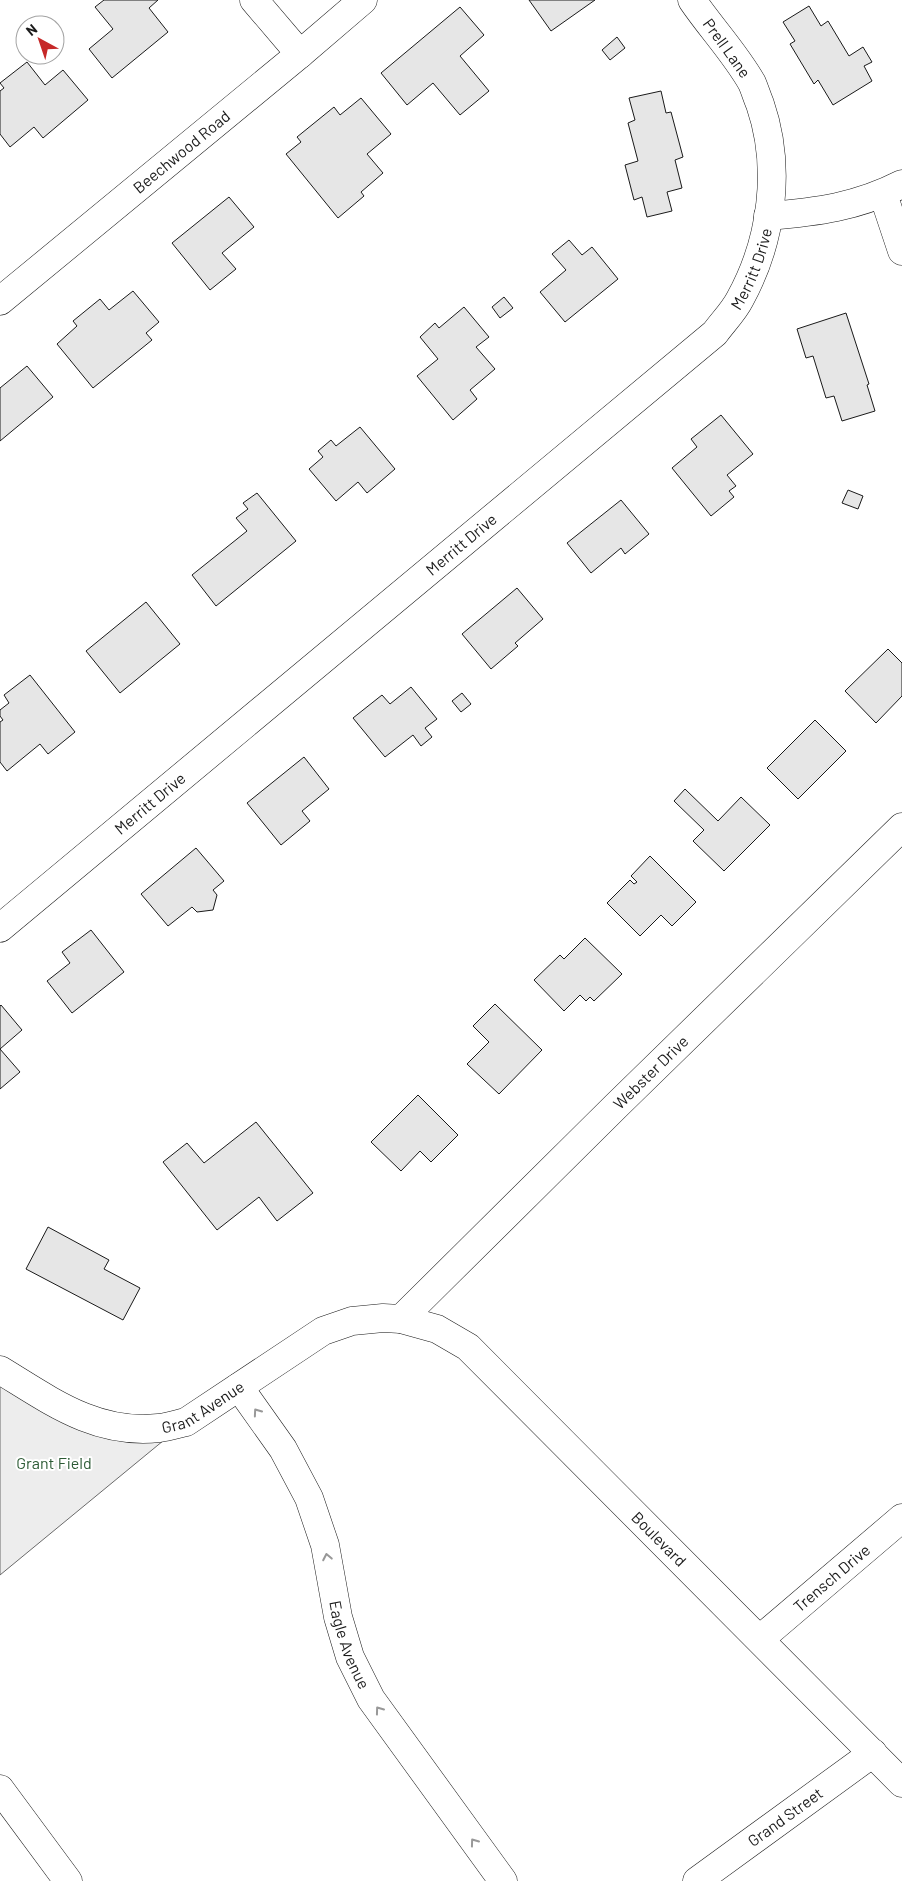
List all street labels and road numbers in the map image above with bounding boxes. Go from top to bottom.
street label: Prell Lane [700,14,755,81]
street label: Beechwood Road [129,106,233,197]
street label: Merritt Drive [726,226,775,313]
street label: Merritt Drive [422,509,500,579]
street label: Merritt Drive [110,768,189,838]
street label: Webster Drive [609,1031,692,1113]
street label: Grant Avenue [160,1376,247,1437]
street label: Boulevard [628,1507,691,1570]
street label: Trensch Drive [789,1540,873,1616]
street label: Eagle Avenue [326,1599,374,1692]
street label: Grand Street [744,1783,826,1850]

